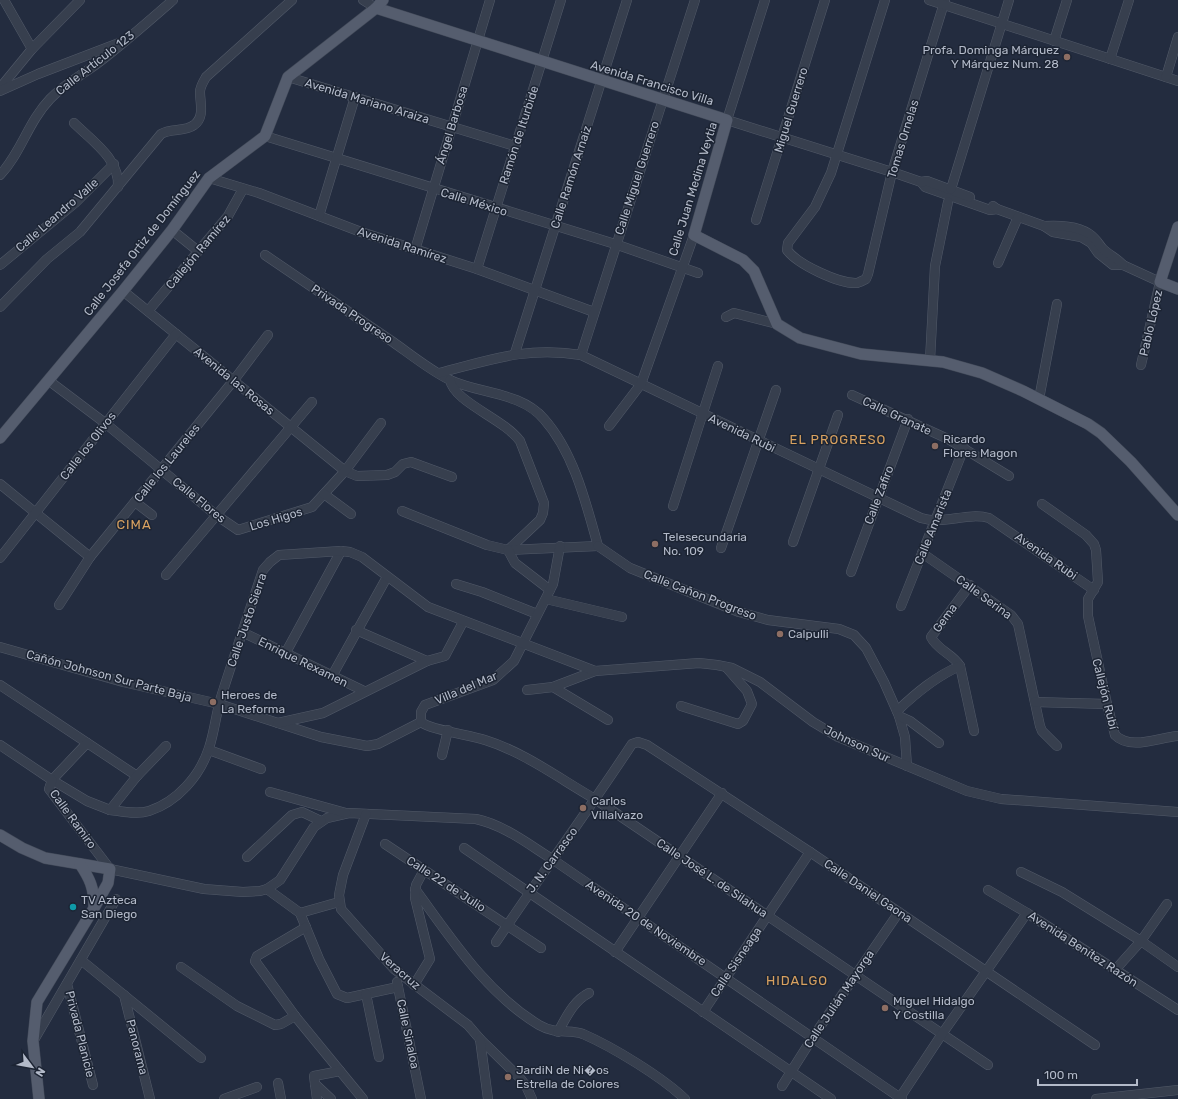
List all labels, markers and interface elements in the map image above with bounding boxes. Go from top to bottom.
street label: Calle Artículo 123 [53,28,137,98]
place label: Profa. Dominga Márquez Y Márquez Num. 28 [922,43,1059,71]
marker: Profa. Dominga Márquez Y Márquez Num. 28 [1062,52,1072,62]
street label: Avenida Francisco Villa [589,58,715,108]
street label: Miguel Guerrero [771,66,811,154]
street label: Avenida Mariano Araiza [303,75,431,127]
street label: Ángel Barbosa [433,84,471,166]
street label: Ramón de Iturbide [496,84,542,186]
street label: Tomas Ornelas [884,98,922,180]
street label: Calle Miguel Guerrero [612,119,662,237]
street label: Calle Juan Medina Veytia [666,120,720,258]
street label: Calle Ramón Arnaiz [548,124,594,230]
street label: Calle Josefa Ortiz de Domínguez [81,167,203,319]
street label: Calle Leandro Valle [13,175,101,255]
street label: Calle México [439,185,509,219]
street label: Callejón Ramírez [163,212,233,292]
street label: Avenida Ramírez [356,224,448,266]
street label: Privada Progreso [309,282,395,347]
street label: Pablo López [1137,288,1165,358]
street label: Avenida las Rosas [191,344,277,418]
street label: Calle Granate [860,394,934,438]
street label: Calle los Olivos [57,409,119,483]
street label: Avenida Rubi [706,411,778,455]
street label: Calle los Laureles [131,421,203,505]
district label: EL PROGRESO [790,432,886,447]
place label: Ricardo Flores Magon [943,432,1018,460]
marker: Ricardo Flores Magon [930,441,940,451]
street label: Calle Zafiro [861,464,897,526]
street label: Calle Flores [170,474,228,526]
street label: Calle Amarista [912,487,954,567]
street label: Los Higos [248,504,304,534]
district label: CIMA [116,517,152,532]
street label: Avenida Rubi [1012,529,1080,583]
place label: Telesecundaria No. 109 [663,530,747,558]
marker: Telesecundaria No. 109 [650,539,660,549]
street label: Calle Cañon Progreso [642,567,758,623]
street label: Calle Justo Sierra [224,571,270,669]
street label: Calle Serina [953,572,1015,622]
street label: Gema [930,601,960,635]
place label: Calpulli [788,627,829,641]
marker: Calpulli [775,629,785,639]
street label: Enrique Rexamen [256,634,350,690]
street label: Cañón Johnson Sur Parte Baja [25,647,193,705]
street label: Callejón Rubí [1089,657,1121,732]
street label: Villa del Mar [433,668,500,707]
place label: Heroes de La Reforma [221,688,285,716]
marker: Heroes de La Reforma [208,697,218,707]
street label: Johnson Sur [822,723,893,766]
street label: Calle Ramiro [47,787,99,851]
place label: Carlos Villalvazo [591,794,643,822]
marker: Carlos Villalvazo [578,803,588,813]
street label: J. N. Carrasco [524,824,580,895]
street label: Calle José L. de Silahua [654,836,770,920]
street label: Calle 22 de Julio [404,853,488,915]
street label: Calle Daniel Gaona [821,856,915,926]
street label: Avenida 20 de Noviembre [583,877,709,969]
place label: TV Azteca San Diego [81,893,137,921]
marker: TV Azteca San Diego [68,902,78,912]
street label: Avenida Benítez Razón [1026,908,1140,990]
street label: Calle Sisneaga [708,925,764,999]
street label: Calle Julián Mayorga [801,947,877,1051]
street label: Veracruz [377,949,423,993]
district label: HIDALGO [766,973,828,988]
street label: Privada Planicie [62,989,98,1079]
place label: Miguel Hidalgo Y Costilla [893,994,975,1022]
street label: Calle Sinaloa [394,998,422,1070]
marker: Miguel Hidalgo Y Costilla [880,1003,890,1013]
street label: Panorama [123,1018,151,1076]
north arrow [12,1047,52,1087]
scale bar [1038,1061,1137,1087]
place label: JardiN de Ni�os Estrella de Colores [516,1063,619,1091]
text: N [32,1065,48,1079]
text: 100 m [1044,1068,1078,1082]
marker: JardiN de Ni�os Estrella de Colores [503,1072,513,1082]

